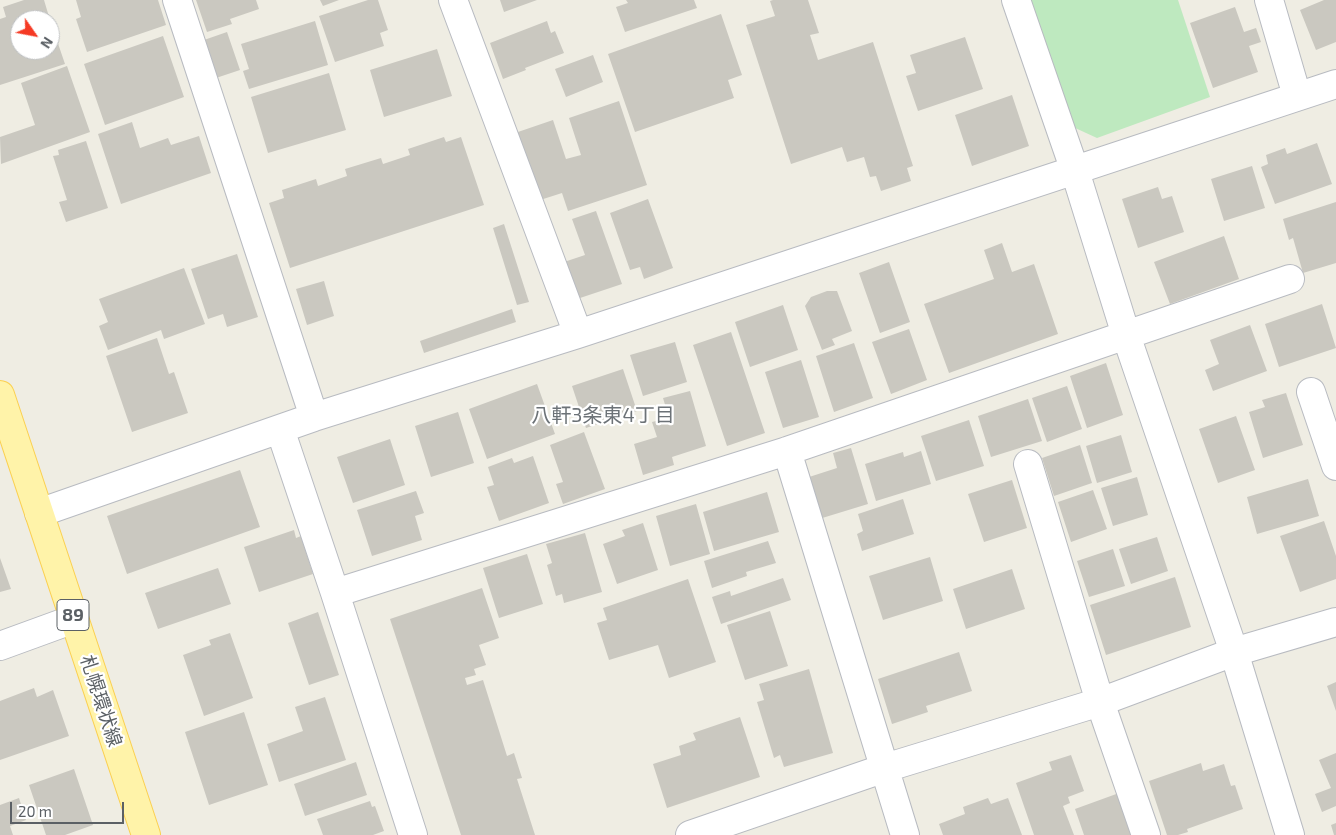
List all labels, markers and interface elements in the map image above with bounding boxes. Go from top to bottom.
north arrow [10,10,60,60]
text: N [37,34,57,52]
district label: 八軒3条東4丁目 [531,403,675,427]
road number: 89 [57,600,89,630]
street label: 札幌環状線 [75,652,127,750]
scale bar [12,792,126,824]
text: 20 m [18,802,52,820]

